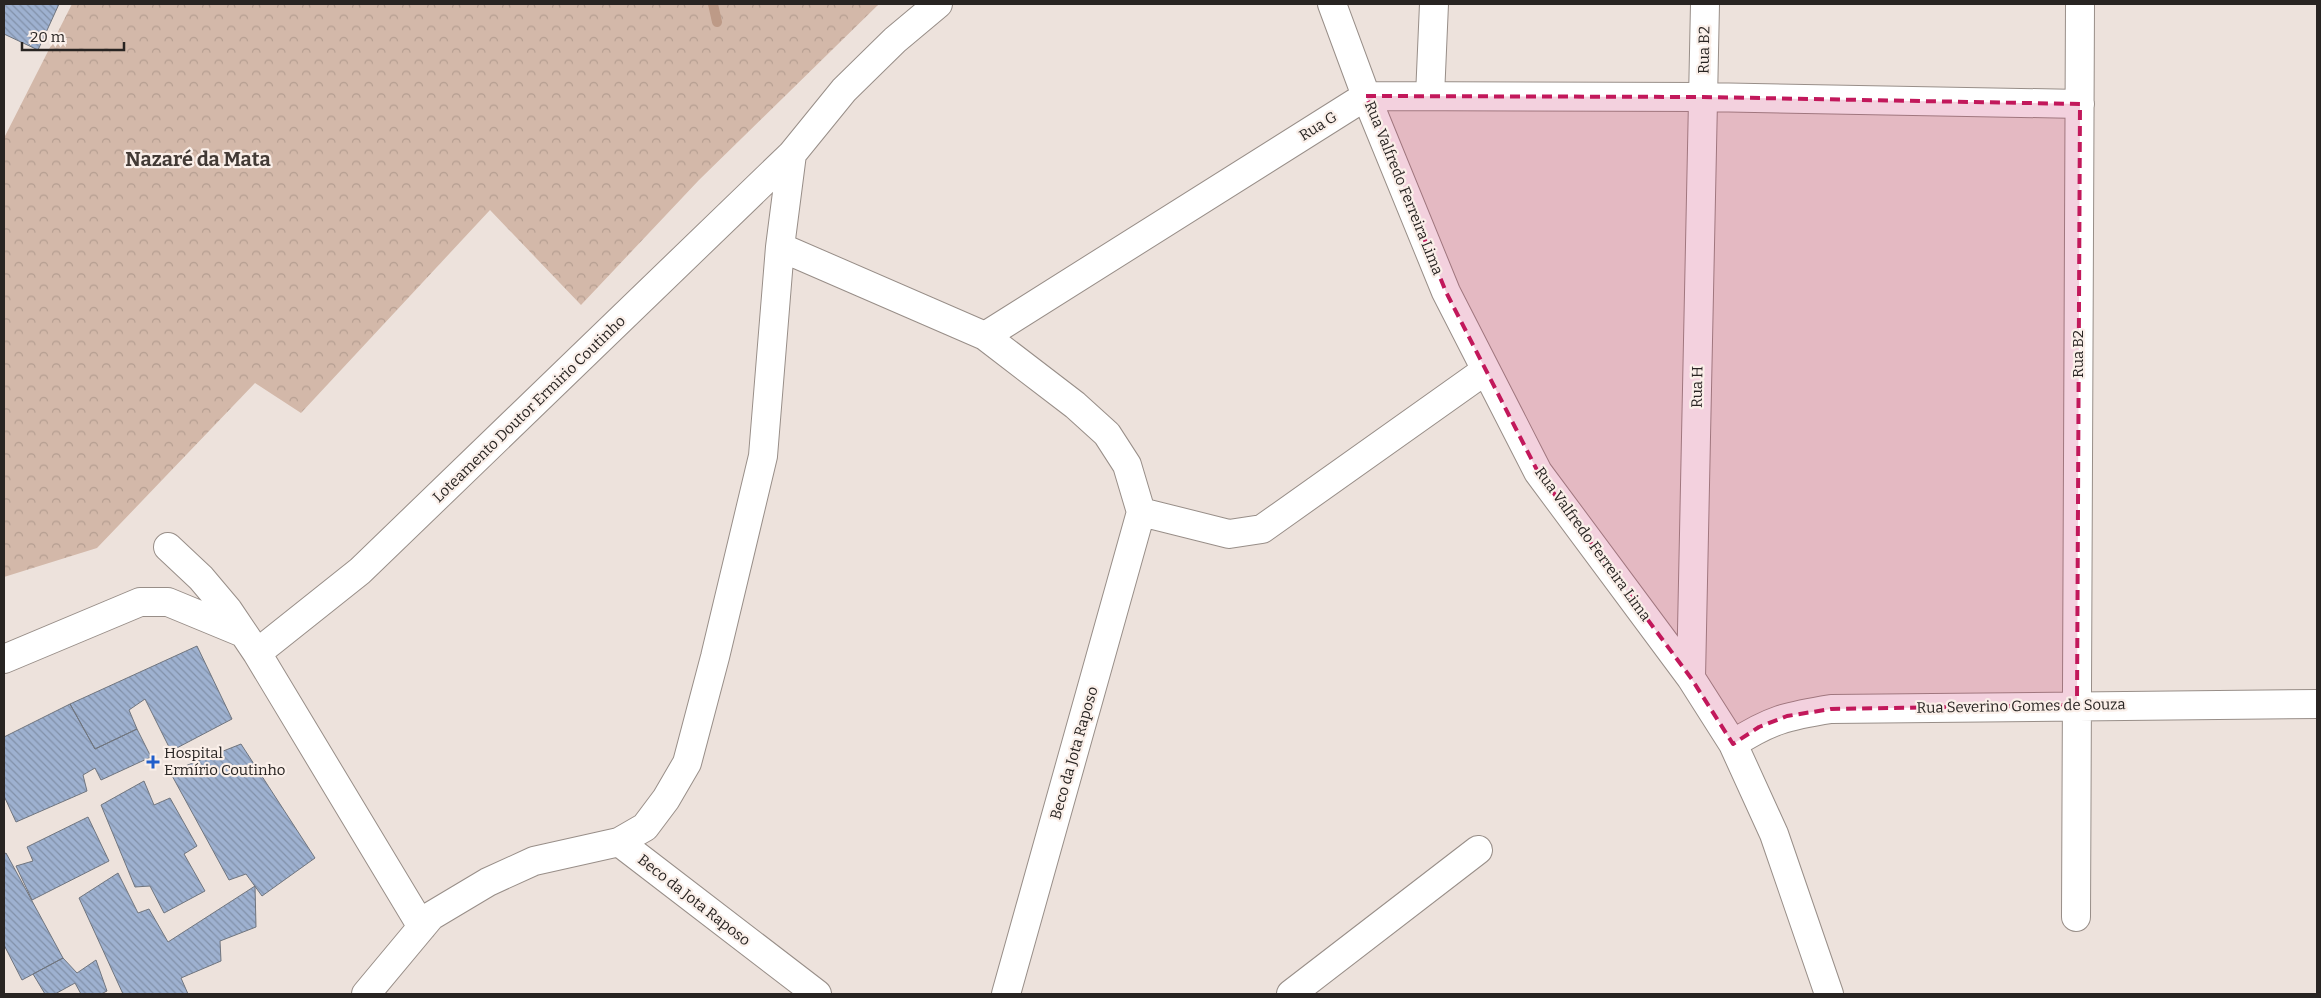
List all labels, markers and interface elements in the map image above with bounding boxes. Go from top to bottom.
scale bar [22,20,125,52]
street label: Rua B2 [1695,26,1713,74]
text: 20 m [30,28,66,46]
street label: Rua Valfredo Ferreira Lima [1361,98,1447,278]
street label: Rua G [1296,107,1340,145]
district label: Nazaré da Mata [125,147,271,171]
street label: Loteamento Doutor Ermirio Coutinho [429,312,629,506]
street label: Rua B2 [2069,330,2087,378]
street label: Rua H [1688,366,1706,408]
street label: Rua Valfredo Ferreira Lima [1531,464,1655,624]
street label: Beco da Jota Raposo [1046,684,1102,822]
street label: Rua Severino Gomes de Souza [1916,695,2126,717]
place label: Hospital Ermírio Coutinho [164,744,285,779]
marker: Hospital Ermírio Coutinho [146,755,160,769]
street label: Beco da Jota Raposo [634,851,754,949]

